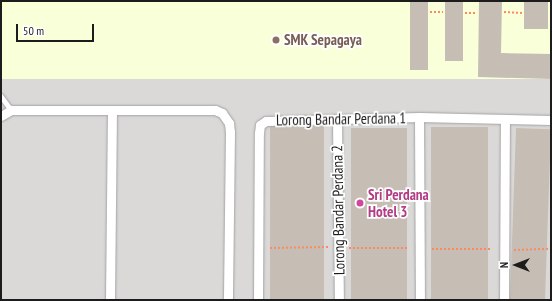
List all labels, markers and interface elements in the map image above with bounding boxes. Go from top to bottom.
scale bar [18,16,96,42]
text: 50 m [23,23,44,38]
place label: SMK Sepagaya [284,31,362,49]
marker: SMK Sepagaya [271,35,281,45]
street label: Lorong Bandar Perdana 1 [276,109,406,129]
street label: Lorong Bandar Perdana 2 [328,145,348,275]
place label: Sri Perdana Hotel 3 [368,185,429,220]
marker: Sri Perdana Hotel 3 [355,198,365,208]
north arrow [496,245,536,285]
text: N [497,262,511,268]

